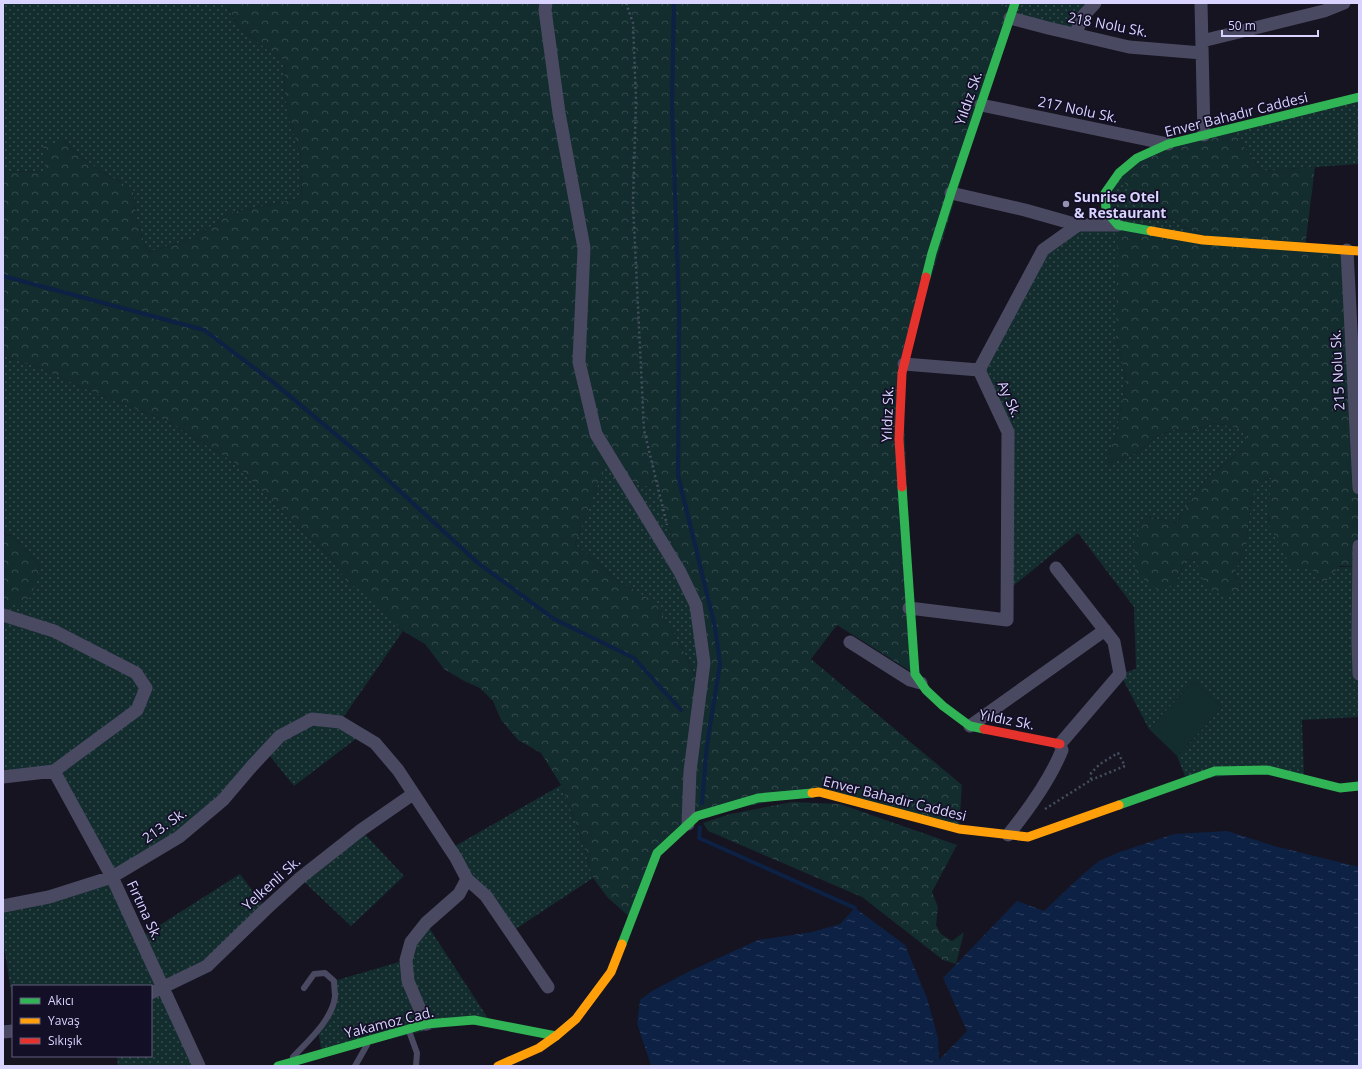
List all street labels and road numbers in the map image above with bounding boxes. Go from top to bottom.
street label: 218 Nolu Sk. [1066,7,1150,41]
street label: Yıldız Sk. [950,68,986,128]
street label: Enver Bahadır Caddesi [1162,87,1310,141]
street label: 217 Nolu Sk. [1036,91,1120,127]
street label: 215 Nolu Sk. [1325,329,1349,411]
street label: Ay Sk. [994,378,1026,420]
street label: Yıldız Sk. [877,386,897,442]
street label: Yıldız Sk. [978,704,1036,734]
street label: Enver Bahadır Caddesi [821,771,969,825]
street label: 213. Sk. [138,803,190,847]
street label: Yelkenli Sk. [238,852,304,914]
street label: Fırtına Sk. [123,877,167,943]
street label: Yakamoz Cad. [342,1002,436,1042]

